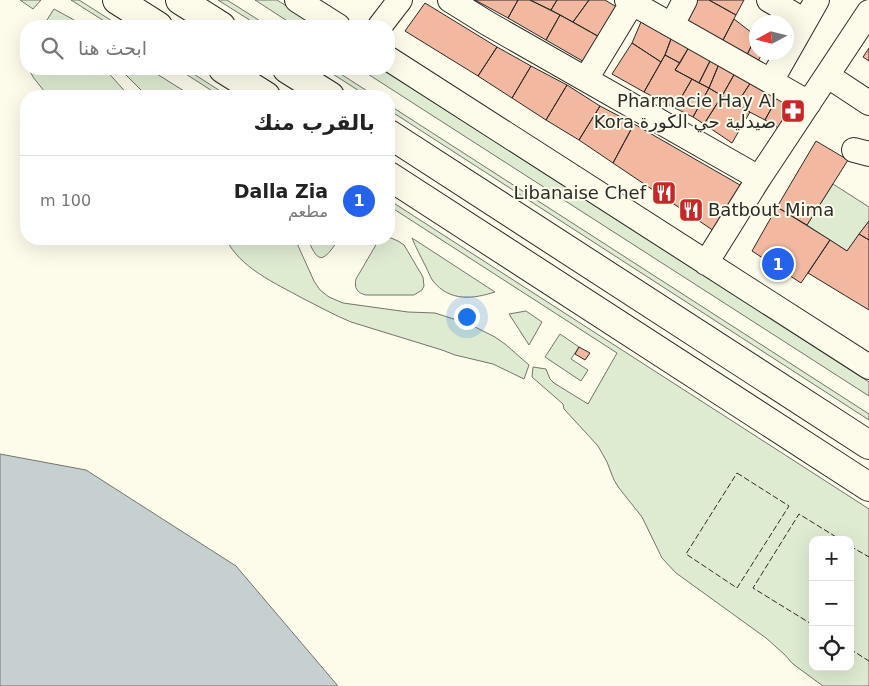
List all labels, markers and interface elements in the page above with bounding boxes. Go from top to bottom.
north arrow [749,15,794,60]
search box [20,20,395,75]
icon: search [38,34,66,62]
text: ابحث هنا [78,37,147,59]
place label: Pharmacie Hay Al Kora صيدلية حي الكورة [594,90,776,133]
pharmacy icon: Pharmacie Hay Al Kora صيدلية حي الكورة [780,98,806,124]
text: بالقرب منك [254,111,375,135]
text: Dalla Zia [234,180,328,202]
restaurant icon: Libanaise Chef [651,180,677,206]
place label: Libanaise Chef [514,182,647,203]
text: 100 m [40,191,91,210]
text: 1 [353,191,365,210]
restaurant icon: Batbout Mima [678,197,704,223]
place label: Batbout Mima [708,199,834,220]
text: مطعم [288,202,328,221]
pin: 1 [762,245,794,283]
your location [454,304,480,330]
map controls [809,536,854,671]
button: + [809,536,854,581]
button: − [809,581,854,626]
button: locate [809,626,854,671]

